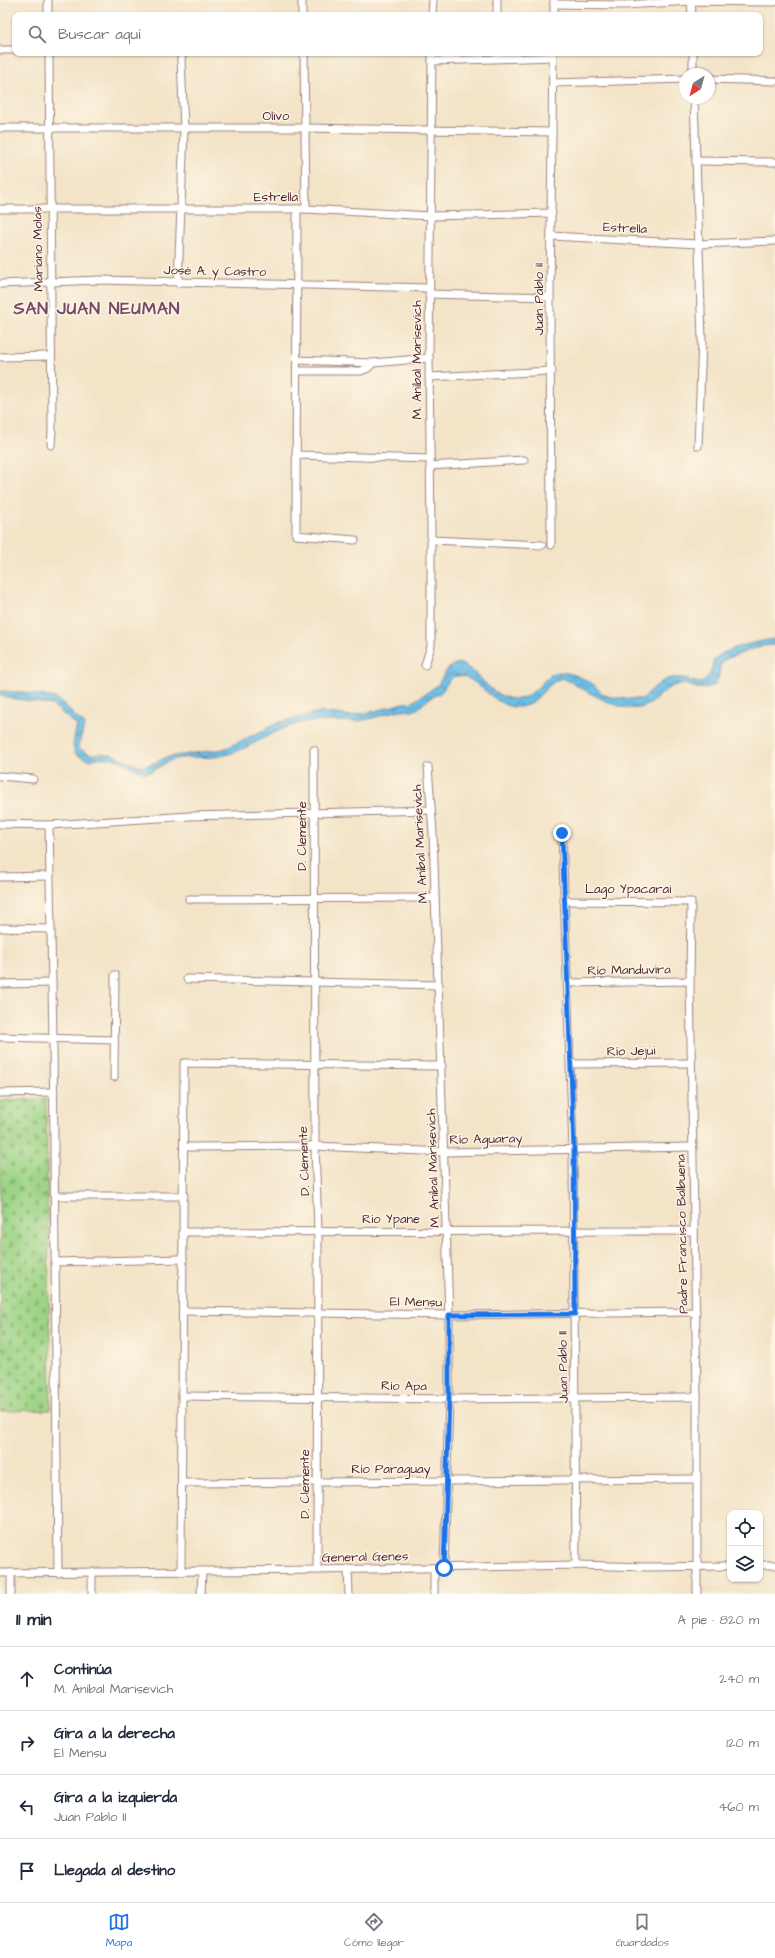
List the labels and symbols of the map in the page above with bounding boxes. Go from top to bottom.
north arrow [679,68,715,104]
street label: Olivo [263,107,290,125]
street label: Estrella [254,188,299,206]
street label: Mariano Molas [28,206,48,292]
street label: Estrella [602,218,648,238]
street label: José A. y Castro [163,261,267,282]
street label: Juan Pablo II [530,263,548,335]
district label: SAN JUAN NEUMAN [12,297,181,321]
street label: M. Anibal Marisevich [408,300,426,420]
street label: M. Anibal Marisevich [408,783,432,904]
street label: D. Clemente [293,801,311,871]
route end [553,824,571,842]
street label: Lago Ypacarai [585,880,671,899]
street label: Río Manduvira [587,960,671,980]
street label: Río Jejui [607,1042,655,1060]
street label: M. Anibal Marisevich [422,1108,444,1228]
street label: D. Clemente [294,1126,314,1196]
street label: Río Aguaray [449,1129,523,1150]
street label: Padre Francisco Balbuena [672,1154,692,1314]
street label: Río Ypane [362,1210,420,1228]
street label: El Mensu [390,1293,443,1311]
street label: Juan Pablo II [553,1331,573,1403]
street label: Río Apa [381,1377,428,1395]
street label: D. Clemente [296,1449,314,1519]
street label: Río Paraguay [351,1460,431,1479]
street label: General Genes [321,1547,409,1567]
route start [435,1559,453,1577]

